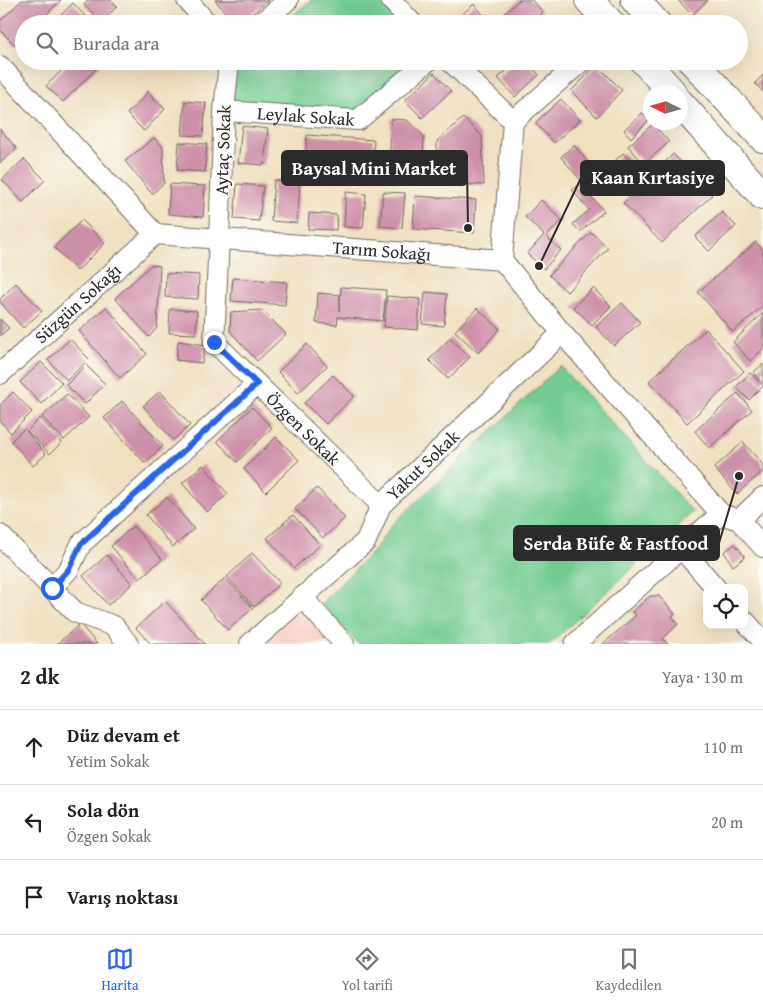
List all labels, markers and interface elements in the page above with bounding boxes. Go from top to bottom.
search box [15,15,748,70]
icon: search [33,29,61,57]
text: Burada ara [73,29,160,57]
north arrow [643,85,688,130]
street label: Leylak Sokak [256,99,356,133]
street label: Aytaç Sokak [207,103,238,196]
callout: Baysal Mini Market [282,151,467,185]
text: Baysal Mini Market [292,154,457,182]
callout: Kaan Kırtasiye [581,161,724,195]
text: Kaan Kırtasiye [591,163,715,191]
street label: Tarım Sokağı [332,233,432,268]
street label: Süzgün Sokağı [28,257,127,350]
route end [203,331,226,354]
street label: Özgen Sokak [260,386,348,472]
street label: Yakut Sokak [380,423,466,506]
callout: Serda Büfe & Fastfood [514,526,719,560]
text: Serda Büfe & Fastfood [524,529,709,557]
route start [41,577,64,600]
map controls [703,584,748,629]
button: locate [703,584,748,629]
text: 2 dk [20,661,60,692]
text: Yaya · 130 m [662,665,743,689]
text: Düz devam et [67,721,180,749]
icon: ahead [20,733,48,761]
text: 110 m [703,735,743,759]
text: Yetim Sokak [67,749,150,773]
text: Sola dön [67,796,139,824]
icon: left [20,808,48,836]
text: 20 m [711,810,743,834]
text: Özgen Sokak [67,824,151,848]
icon: arrive [20,883,48,911]
text: Varış noktası [67,883,178,911]
tab: Harita [101,945,139,995]
tab: Yol tarifi [342,945,393,995]
tab: Kaydedilen [596,945,662,995]

